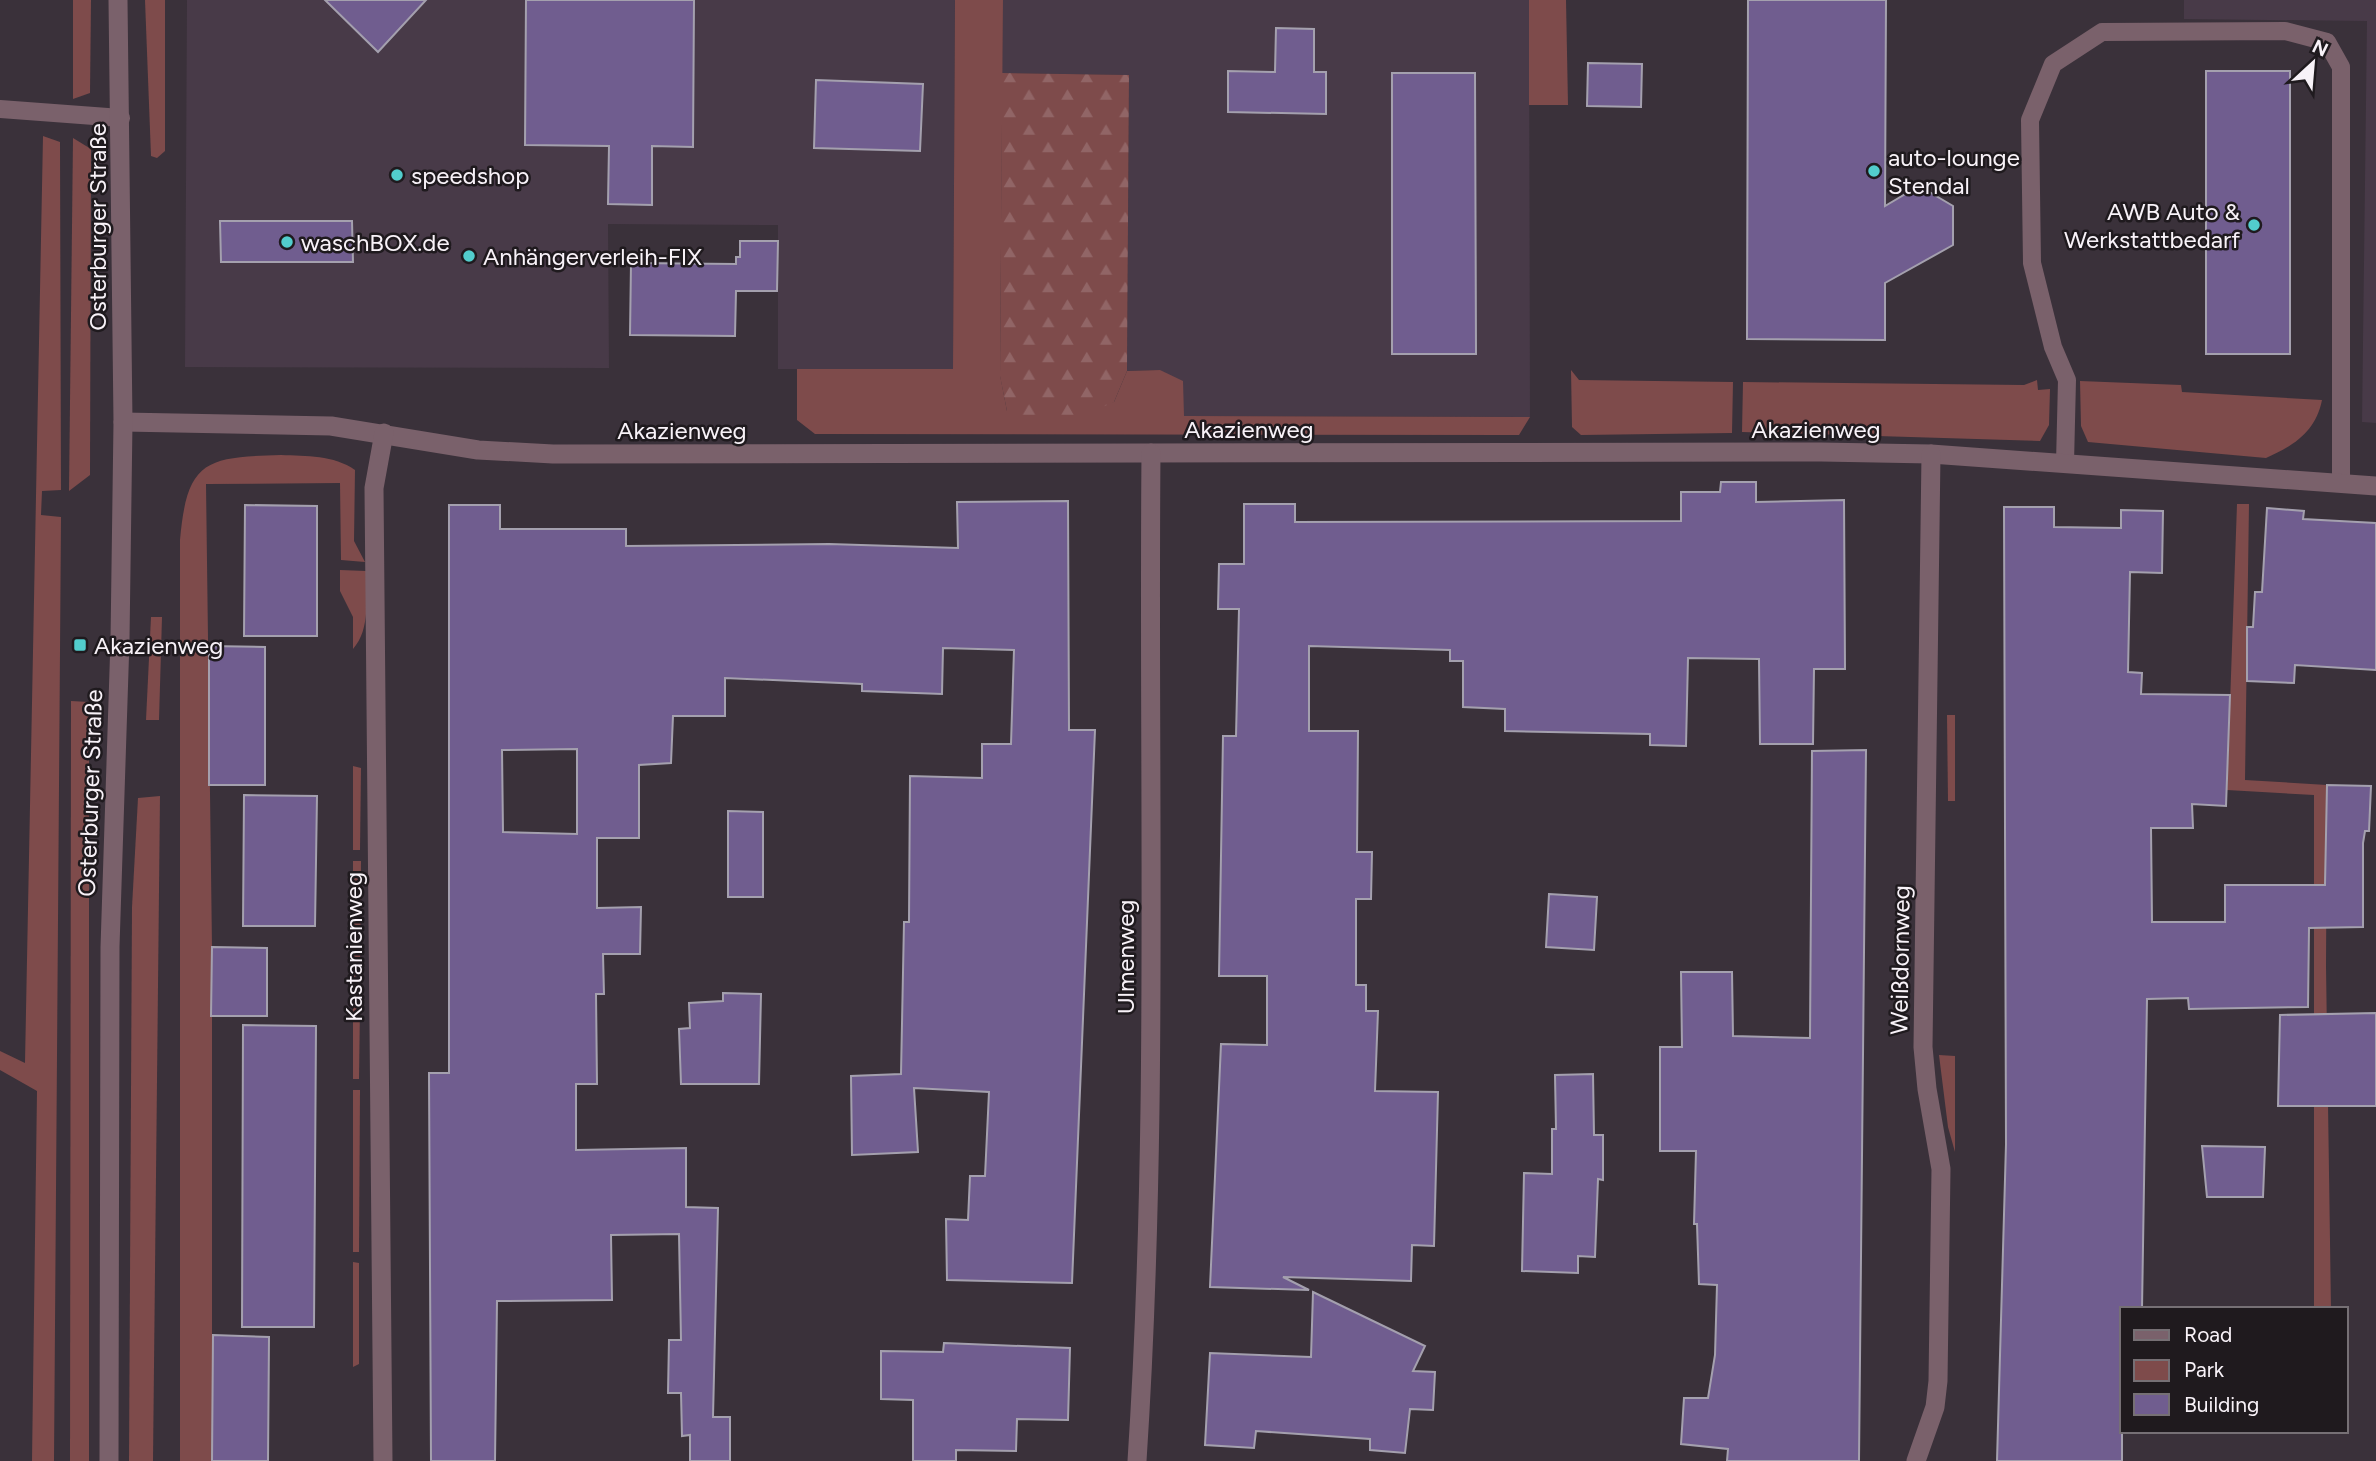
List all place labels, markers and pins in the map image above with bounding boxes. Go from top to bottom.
place label: auto-lounge Stendal [1888,143,2020,200]
place label: speedshop [411,161,529,190]
marker: auto-lounge Stendal [1866,163,1882,179]
marker: speedshop [389,167,405,183]
place label: AWB Auto & Werkstattbedarf [2064,197,2241,254]
marker: AWB Auto & Werkstattbedarf [2246,217,2262,233]
place label: waschBOX.de [301,228,450,257]
marker: waschBOX.de [279,234,295,250]
place label: Anhängerverleih-FIX [483,242,702,271]
marker: Anhängerverleih-FIX [461,248,477,264]
place label: Akazienweg [94,631,223,660]
marker: Akazienweg [72,637,88,653]

